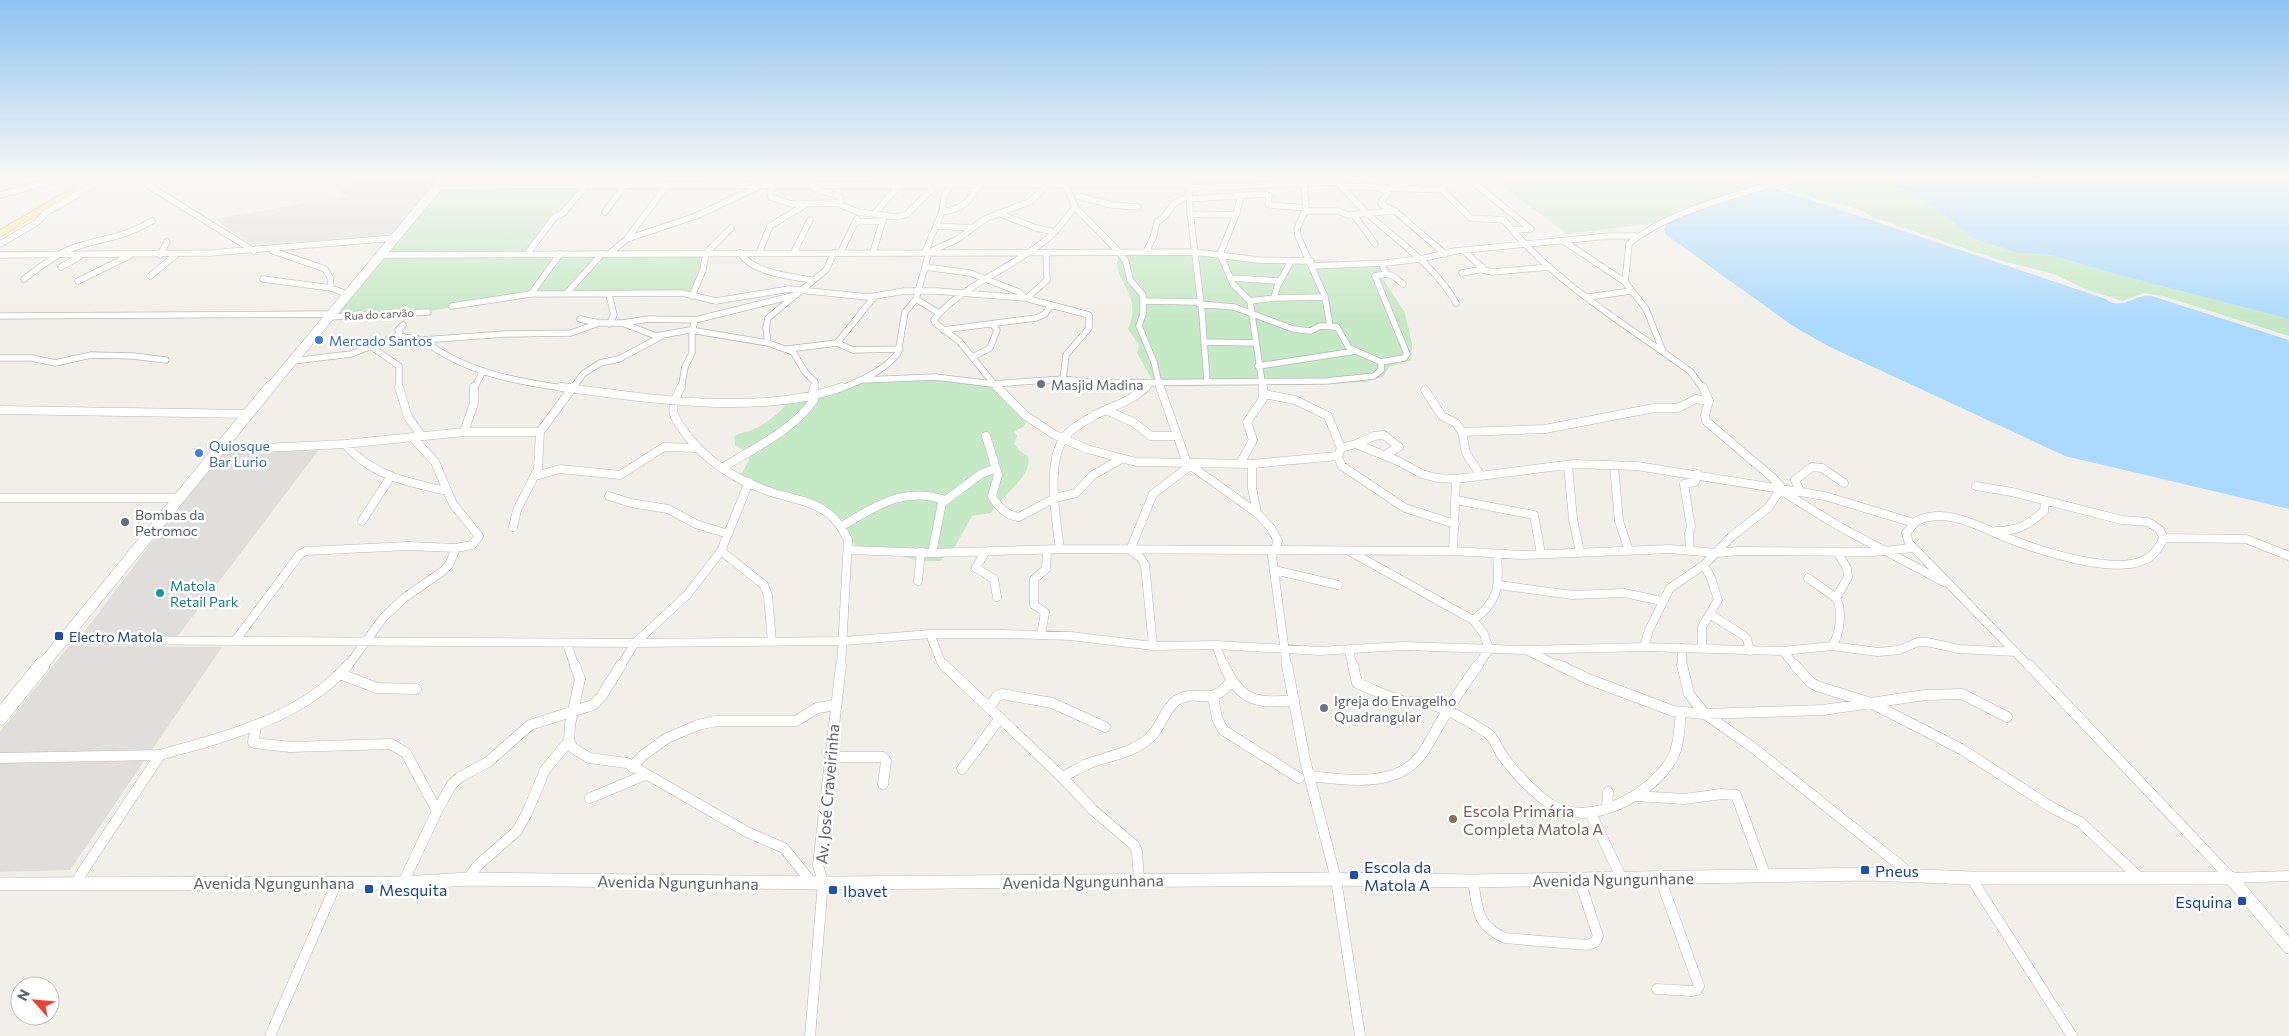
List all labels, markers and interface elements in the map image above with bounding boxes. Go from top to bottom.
street label: Rua do carvão [344,306,415,322]
place label: Mercado Santos [329,332,432,349]
marker: Mercado Santos [313,334,325,346]
place label: Masjid Madina [1051,376,1144,393]
marker: Masjid Madina [1035,378,1047,390]
place label: Quiosque Bar Lurio [209,437,270,470]
marker: Quiosque Bar Lurio [193,447,205,459]
place label: Bombas da Petromoc [135,506,205,539]
marker: Bombas da Petromoc [119,516,131,528]
place label: Matola Retail Park [170,577,239,610]
marker: Matola Retail Park [154,587,166,599]
place label: Electro Matola [69,628,163,645]
marker: Electro Matola [53,630,65,642]
place label: Igreja do Envagelho Quadrangular [1334,692,1456,725]
marker: Igreja do Envagelho Quadrangular [1318,702,1330,714]
street label: Av. José Craveirinha [811,723,843,865]
place label: Escola Primária Completa Matola A [1463,801,1603,838]
marker: Escola Primária Completa Matola A [1447,813,1459,825]
place label: Escola da Matola A [1364,857,1431,894]
place label: Pneus [1875,861,1919,880]
marker: Pneus [1859,864,1871,876]
street label: Avenida Ngungunhane [1532,868,1694,890]
marker: Escola da Matola A [1348,869,1360,881]
street label: Avenida Ngungunhana [1002,870,1164,892]
street label: Avenida Ngungunhana [597,871,759,893]
street label: Avenida Ngungunhana [193,873,355,892]
place label: Mesquita [379,880,447,899]
place label: Ibavet [843,881,888,900]
marker: Mesquita [363,883,375,895]
marker: Ibavet [827,884,839,896]
place label: Esquina [2175,892,2232,911]
marker: Esquina [2236,895,2248,907]
north arrow [10,976,60,1026]
text: N [13,986,33,1003]

